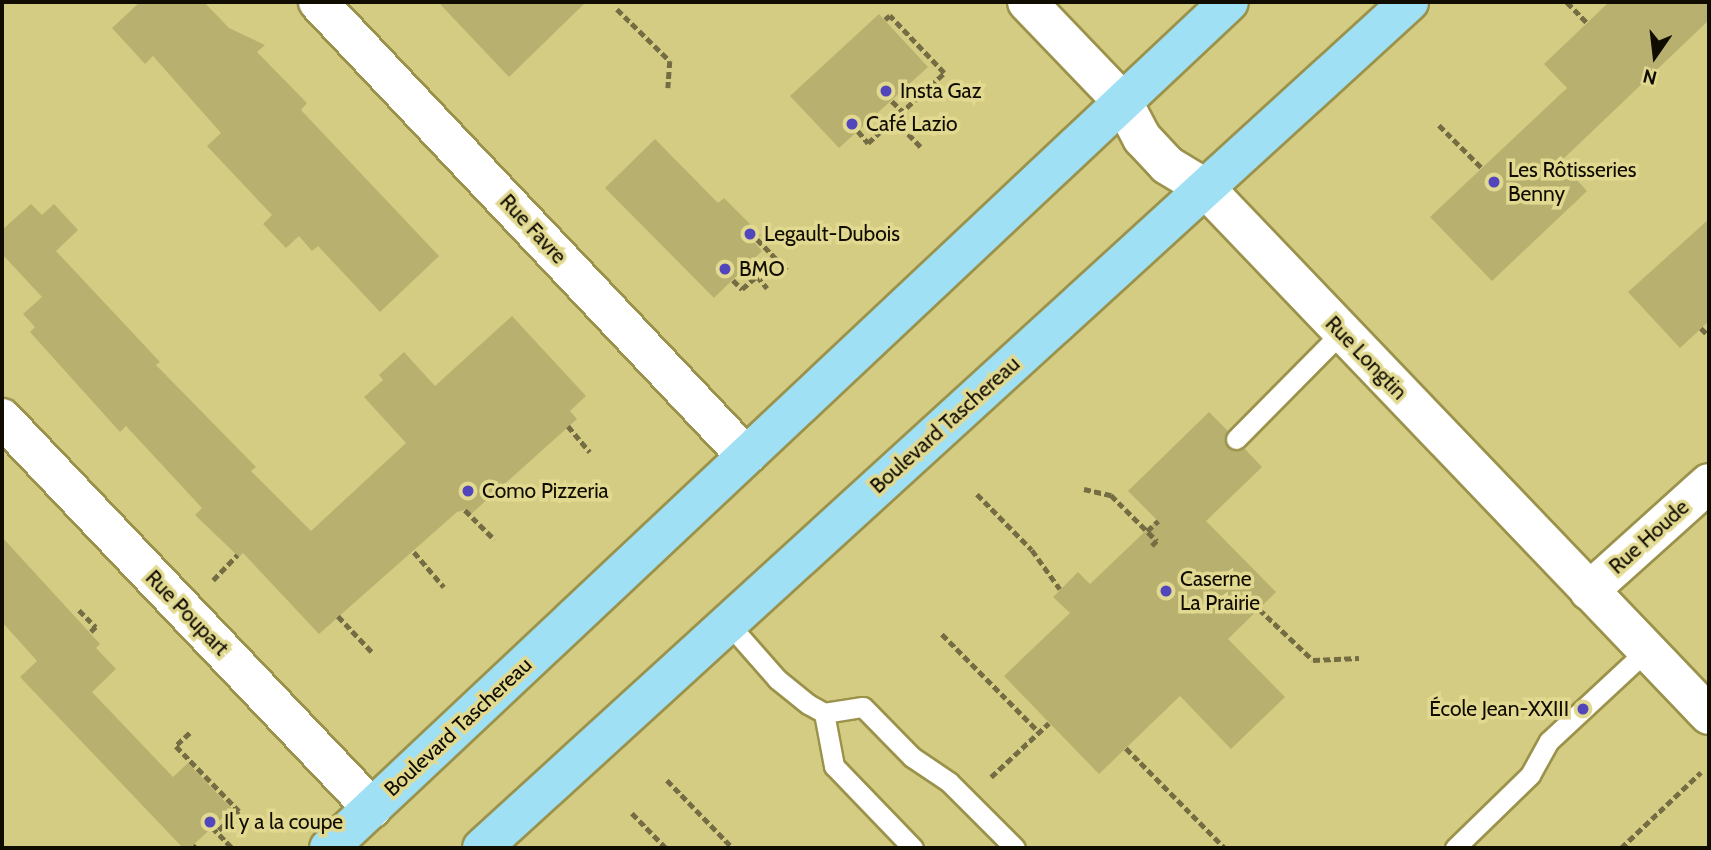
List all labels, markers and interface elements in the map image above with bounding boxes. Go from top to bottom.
north arrow [1620,21,1690,91]
text: N [1640,64,1659,90]
place label: Insta Gaz [900,78,982,104]
marker: Insta Gaz [878,83,894,99]
place label: Café Lazio [866,111,958,137]
marker: Café Lazio [844,116,860,132]
place label: Les Rôtisseries Benny [1508,157,1636,207]
marker: Les Rôtisseries Benny [1486,174,1502,190]
street label: Rue Favre [495,189,571,269]
place label: Legault-Dubois [764,221,900,247]
marker: Legault-Dubois [742,226,758,242]
place label: BMO [739,256,785,282]
marker: BMO [717,261,733,277]
street label: Rue Longtin [1320,311,1412,405]
street label: Boulevard Taschereau [865,351,1025,499]
place label: Como Pizzeria [482,478,609,504]
marker: Como Pizzeria [460,483,476,499]
street label: Rue Houde [1604,495,1694,579]
street label: Rue Poupart [140,565,234,661]
place label: Caserne La Prairie [1180,566,1260,616]
marker: Caserne La Prairie [1158,583,1174,599]
street label: Boulevard Taschereau [379,652,537,802]
place label: École Jean-XXIII [1429,696,1569,722]
marker: École Jean-XXIII [1575,701,1591,717]
place label: Il y a la coupe [224,809,343,835]
marker: Il y a la coupe [202,814,218,830]

